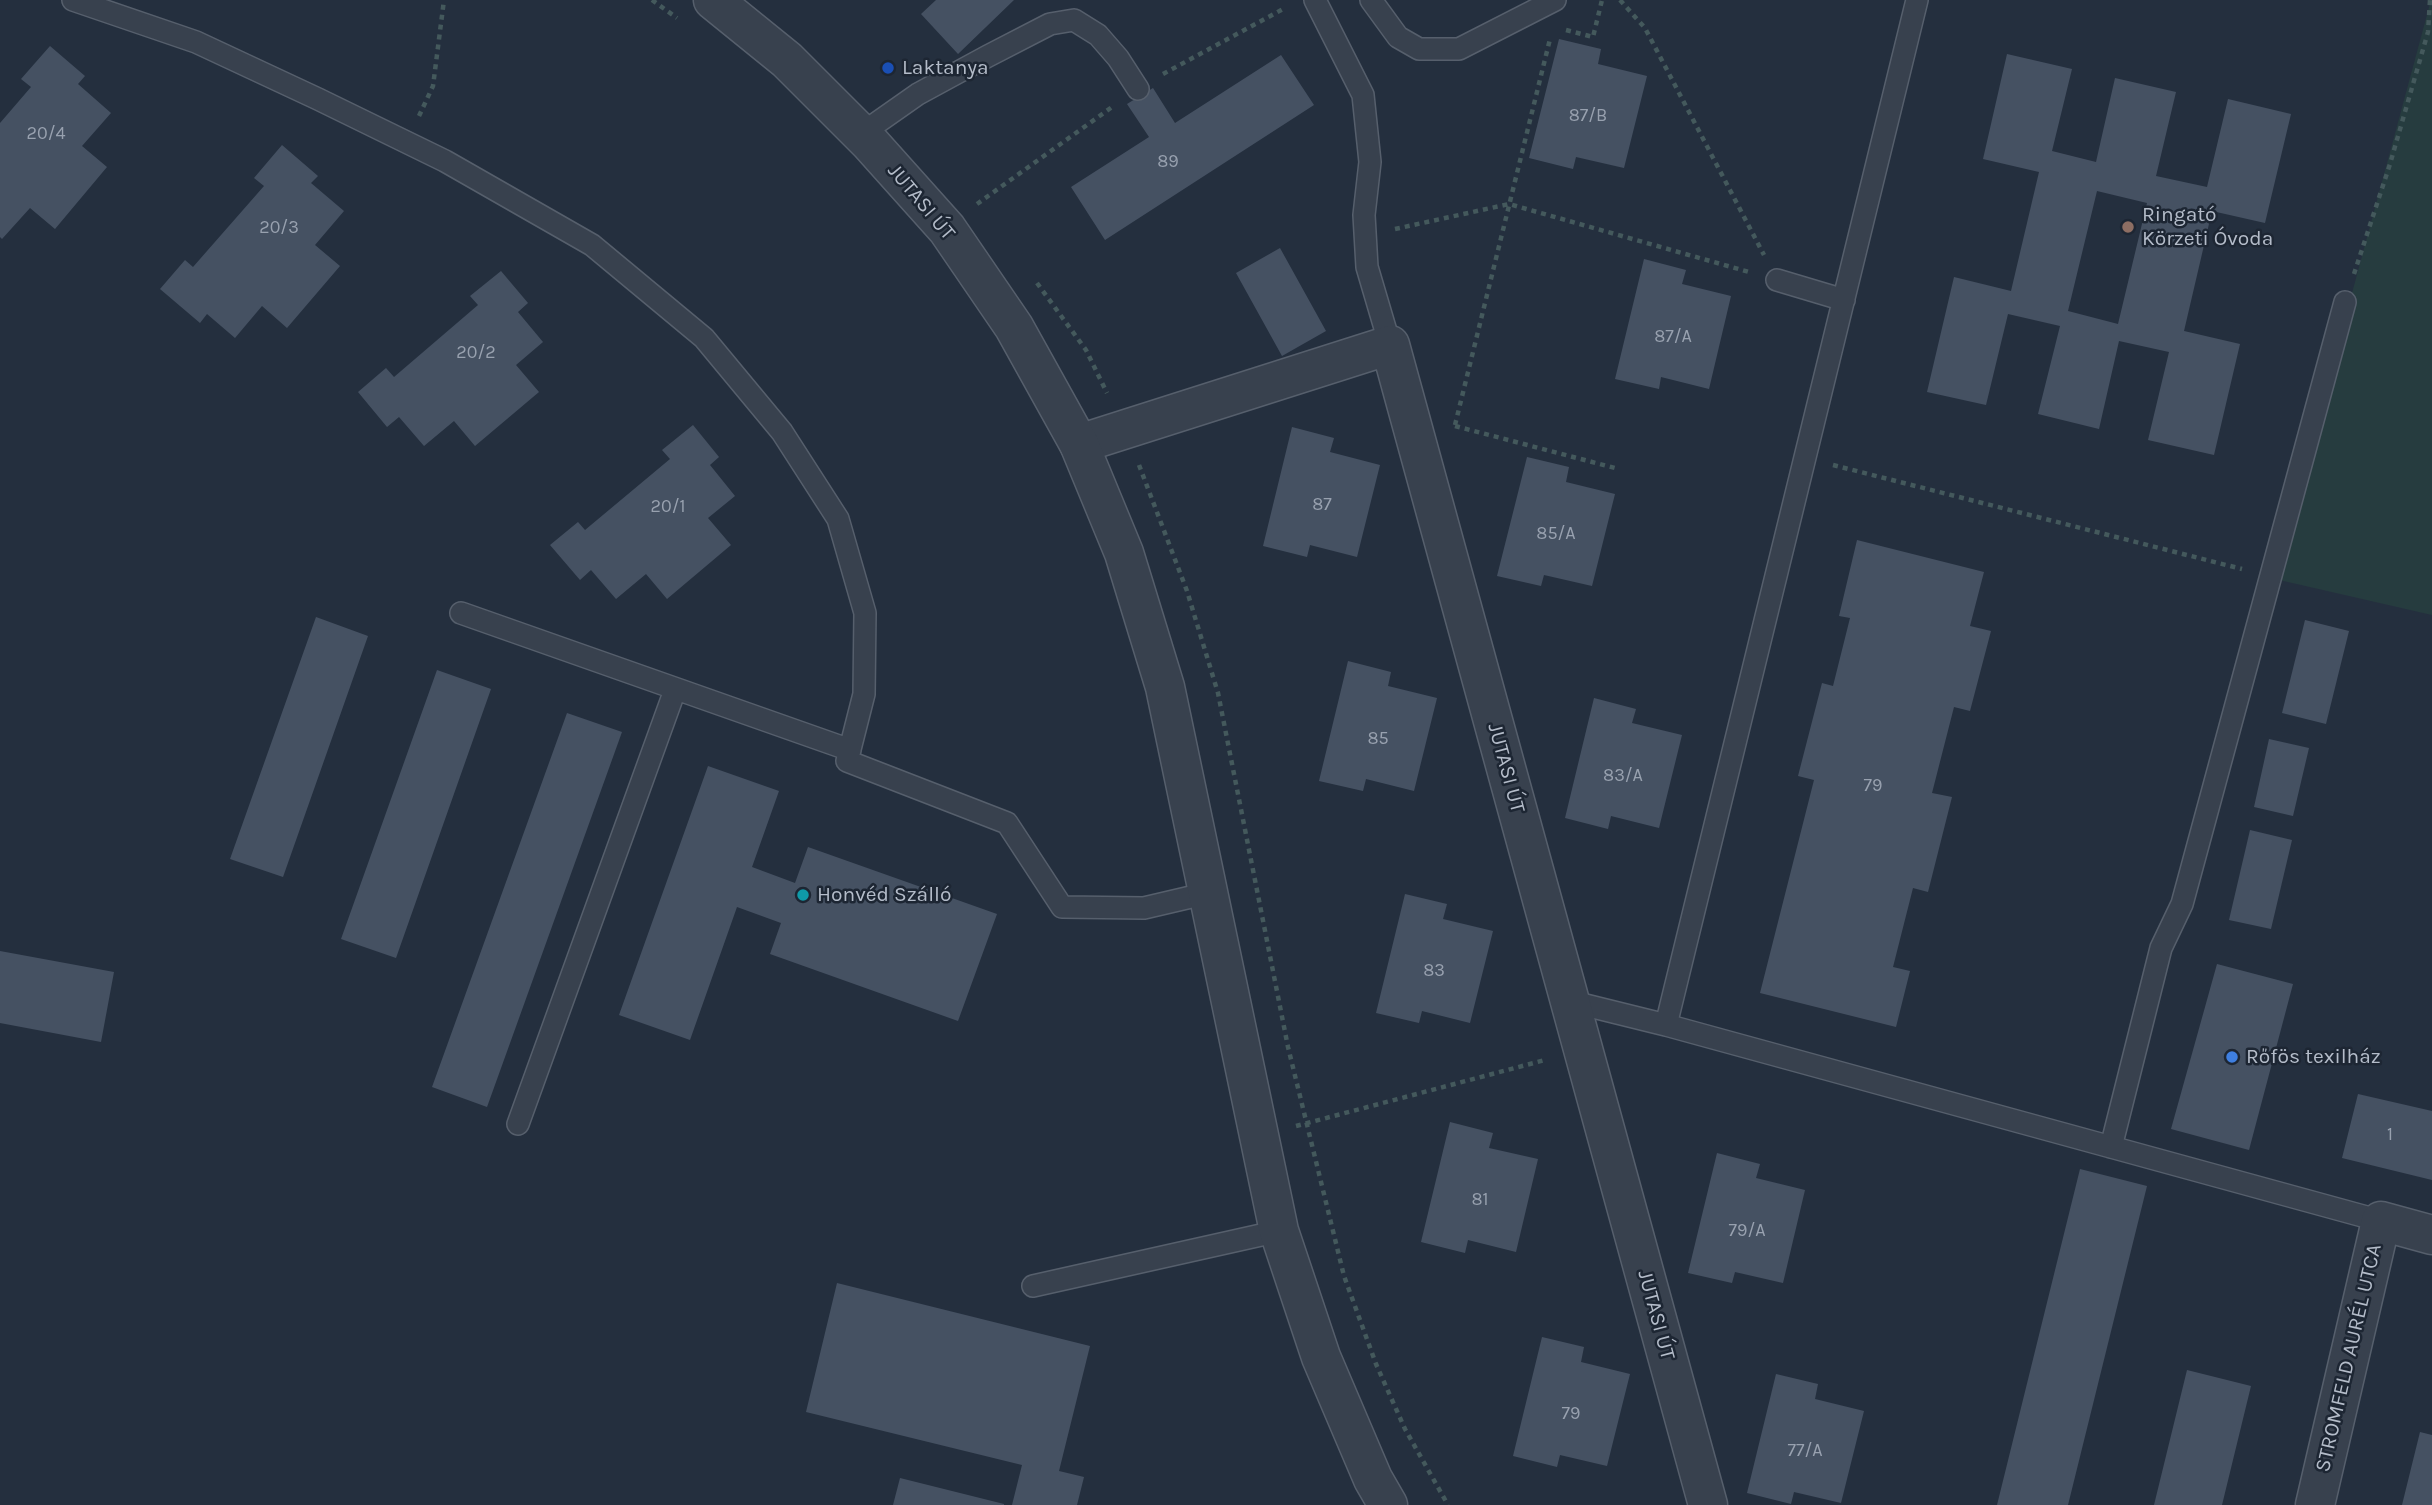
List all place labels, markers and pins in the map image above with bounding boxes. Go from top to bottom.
place label: Laktanya [902,55,989,81]
marker: Laktanya [880,60,896,76]
place label: Ringató Körzeti Óvoda [2142,202,2273,252]
marker: Ringató Körzeti Óvoda [2120,219,2136,235]
place label: Honvéd Szálló [817,882,951,908]
marker: Honvéd Szálló [795,887,811,903]
place label: Rőfös texilház [2246,1044,2381,1070]
marker: Rőfös texilház [2224,1049,2240,1065]

